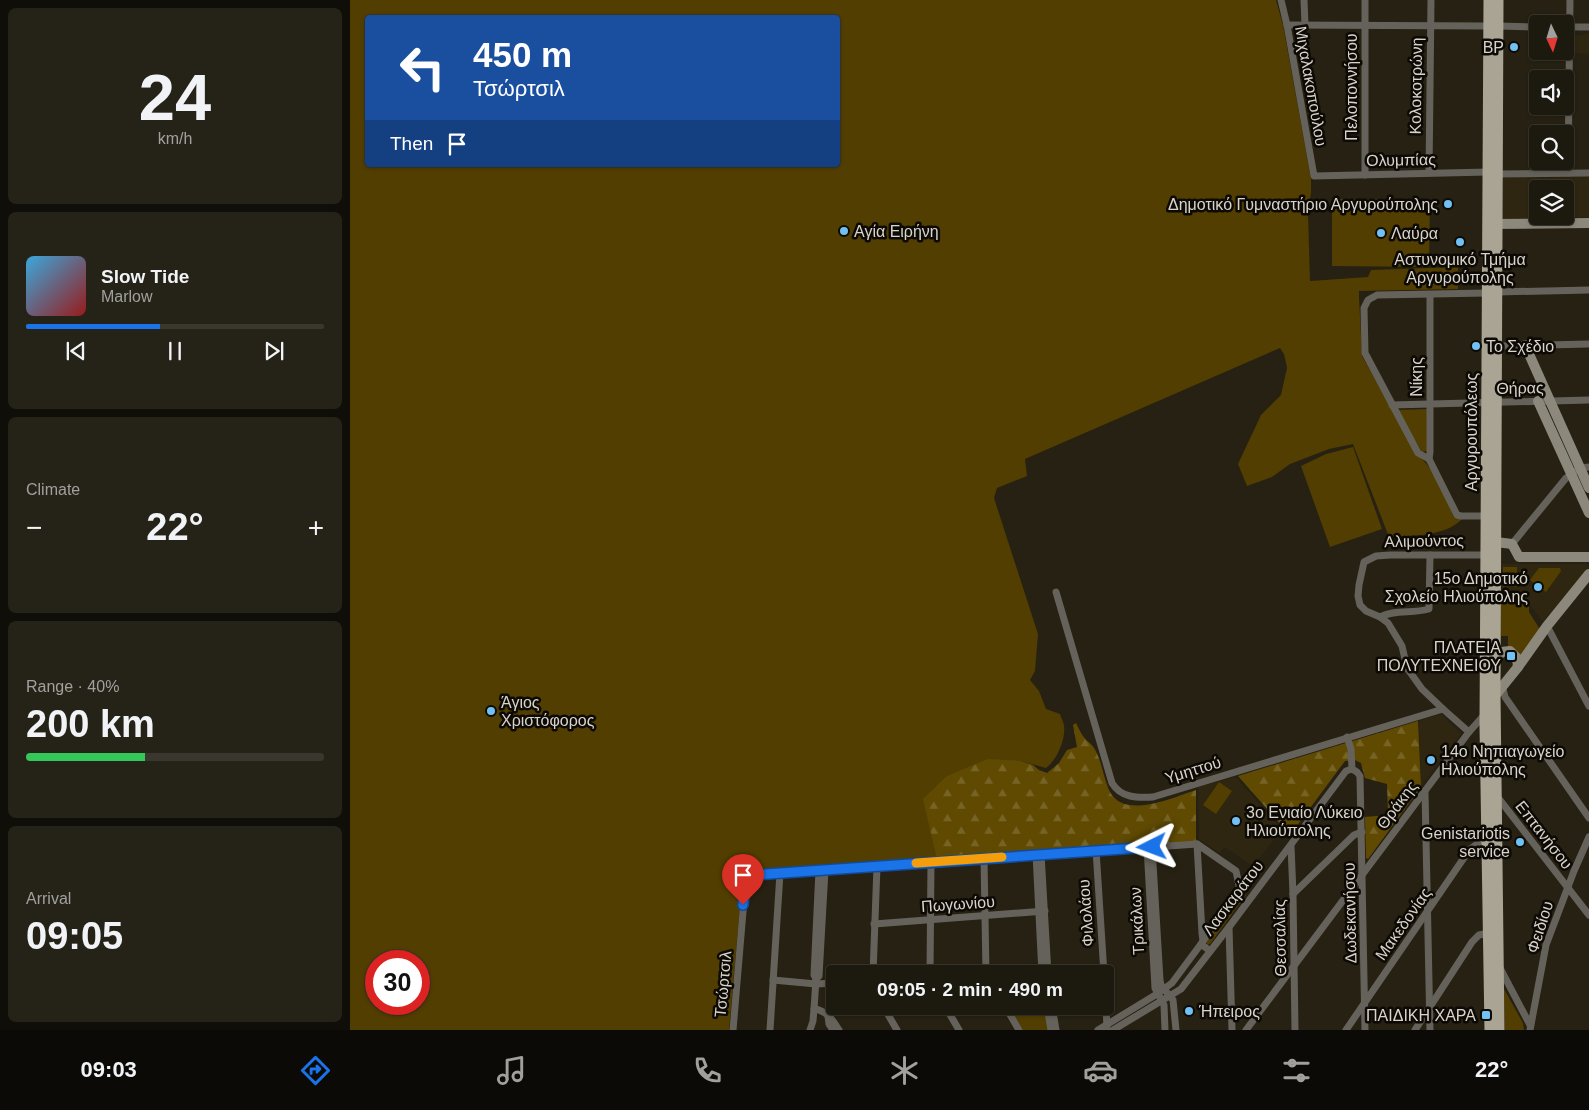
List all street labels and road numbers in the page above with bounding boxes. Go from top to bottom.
street label: Μιχαλακοπούλου [1292,25,1330,147]
street label: Πελοποννήσου [1343,33,1360,141]
street label: Κολοκοτρώνη [1407,37,1425,135]
street label: Ολυμπίας [1366,151,1436,169]
street label: Νίκης [1408,357,1425,397]
street label: Αργυρουπόλεως [1463,373,1480,491]
street label: Θήρας [1496,379,1544,397]
street label: Αλιμούντος [1384,532,1464,550]
street label: Υμηττού [1163,753,1223,787]
street label: Θράκης [1374,778,1421,832]
street label: Επτανήσου [1512,798,1576,872]
street label: Λασκαράτου [1199,857,1267,939]
street label: Δωδεκανήσου [1341,863,1359,963]
street label: Φιλολάου [1075,879,1097,947]
street label: Μακεδονίας [1372,884,1434,963]
street label: Τρικάλων [1127,887,1147,955]
street label: Πωγωνίου [921,893,995,915]
street label: Θεσσαλίας [1271,899,1289,977]
street label: Φειδίου [1524,899,1556,955]
street label: Τσώρτσιλ [712,950,734,1018]

